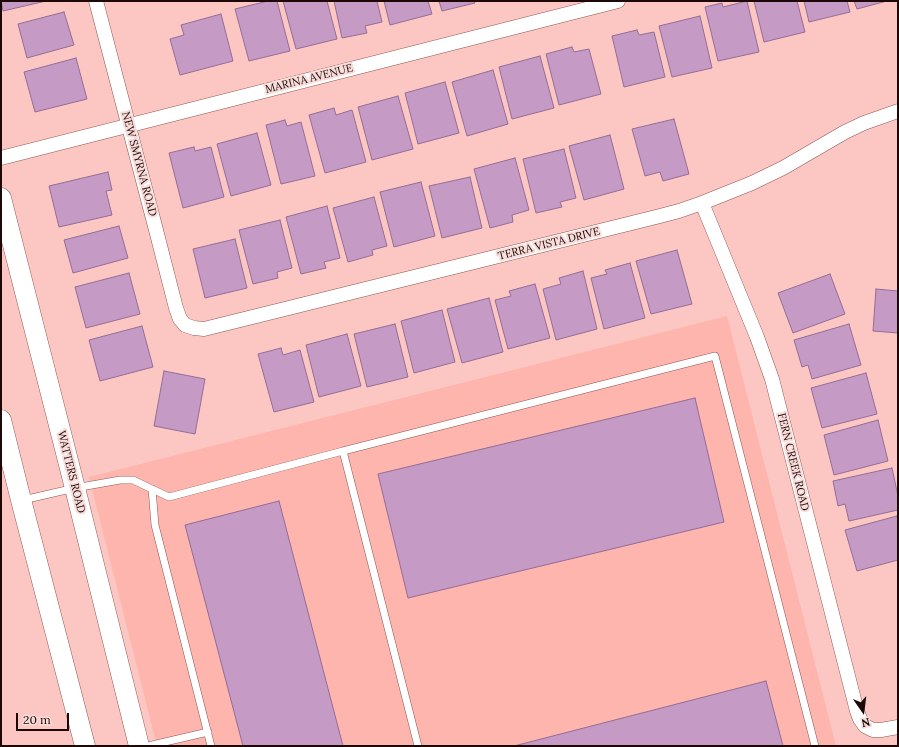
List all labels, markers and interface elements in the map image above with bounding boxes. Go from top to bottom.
street label: MARINA AVENUE [264,62,354,96]
street label: NEW SMYRNA ROAD [119,110,159,218]
street label: TERRA VISTA DRIVE [497,225,601,263]
street label: FERN CREEK ROAD [774,412,812,512]
street label: WATTERS ROAD [54,429,88,515]
north arrow [843,691,883,731]
scale bar [18,705,71,731]
text: 20 m [23,712,51,727]
text: N [860,715,872,730]

